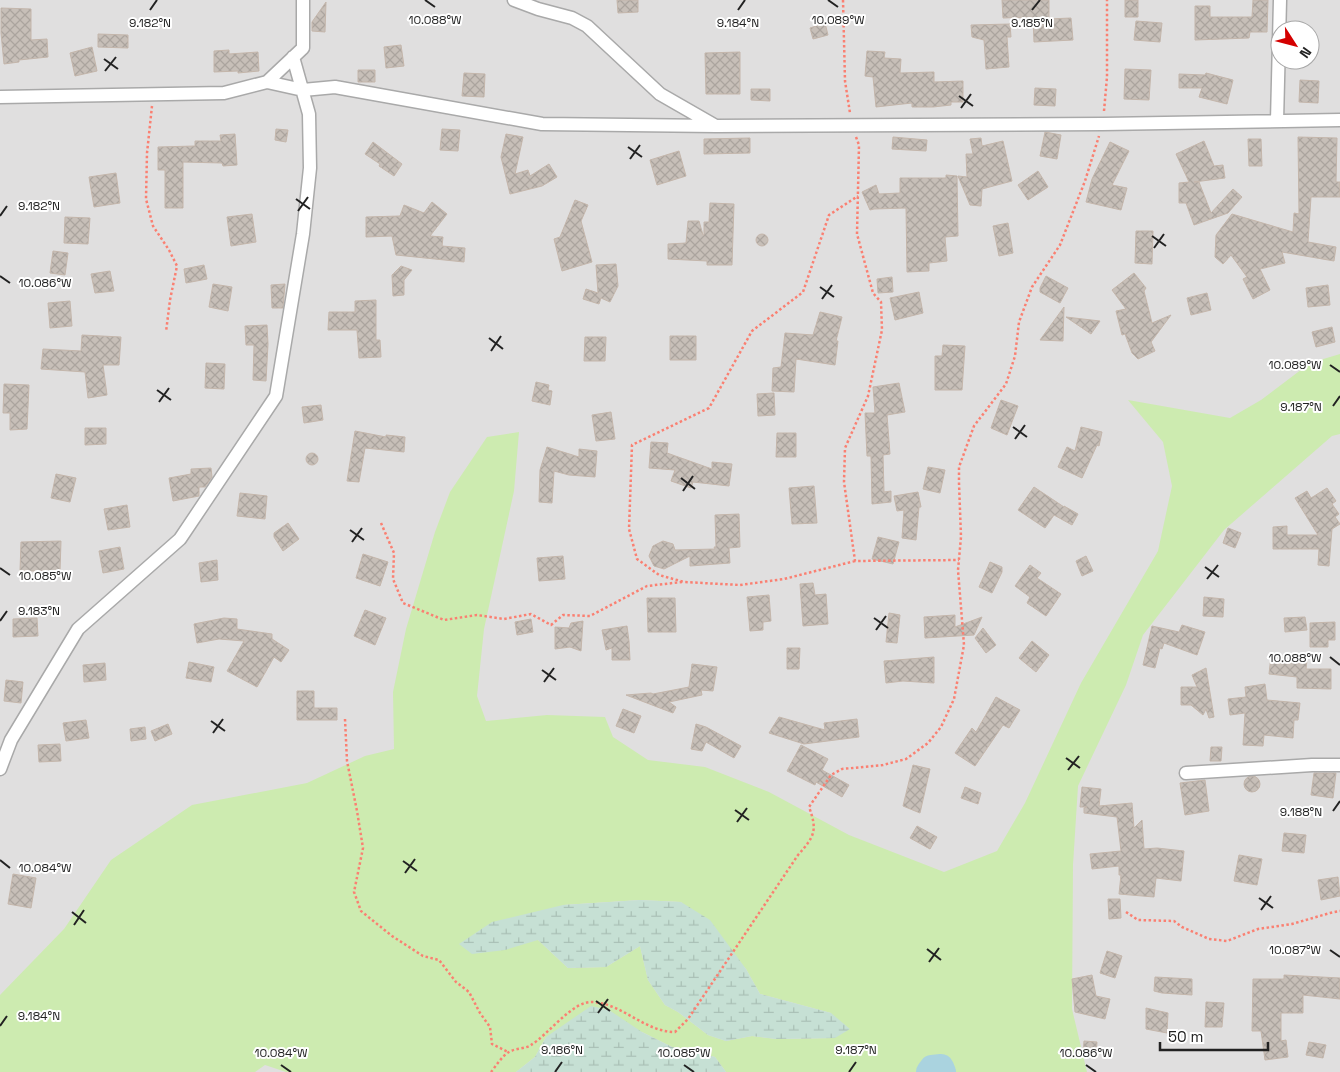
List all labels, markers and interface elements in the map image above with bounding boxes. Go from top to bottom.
text: 10.088°W [408,12,462,28]
text: 10.089°W [812,12,865,28]
text: 9.182°N [129,15,171,31]
text: 9.184°N [717,15,759,31]
text: 9.185°N [1011,15,1053,31]
north arrow [1270,20,1320,70]
text: N [1295,44,1316,62]
text: 9.182°N [18,198,60,214]
text: 10.086°W [19,275,72,291]
text: 10.089°W [1269,357,1322,373]
text: 9.187°N [1280,399,1322,415]
text: 10.085°W [19,568,72,584]
text: 9.183°N [18,603,60,619]
text: 10.088°W [1268,650,1322,666]
text: 9.188°N [1280,804,1322,820]
text: 10.084°W [18,860,72,876]
text: 10.087°W [1269,942,1322,958]
text: 9.184°N [18,1008,60,1024]
scale bar [1160,1020,1268,1052]
text: 50 m [1168,1027,1203,1046]
text: 9.186°N [541,1042,583,1058]
text: 9.187°N [835,1042,877,1058]
text: 10.084°W [254,1045,308,1061]
text: 10.085°W [658,1045,711,1061]
text: 10.086°W [1060,1045,1113,1061]

